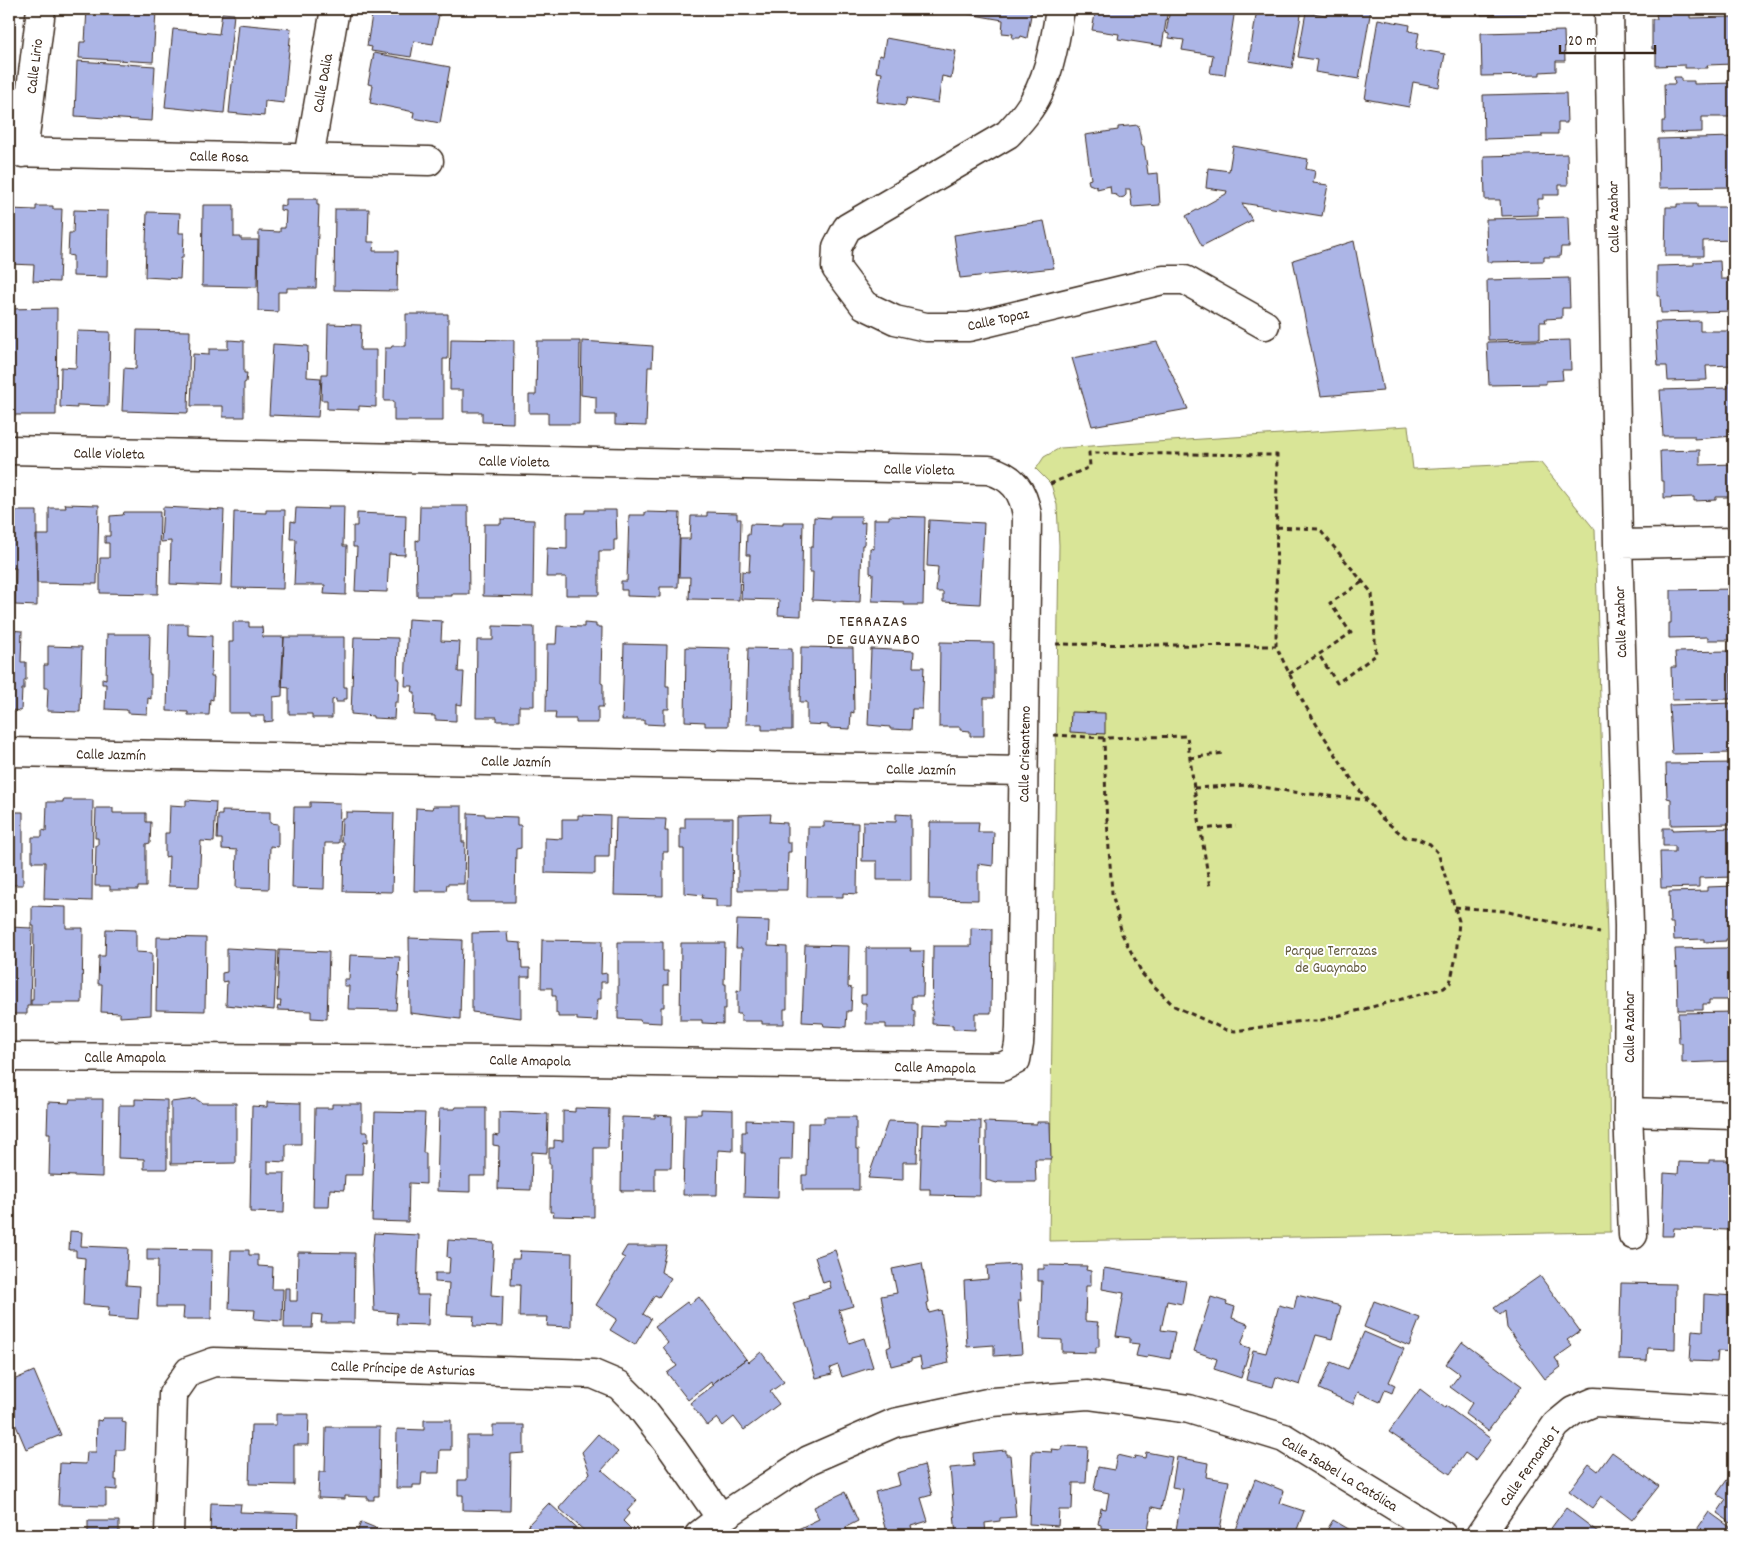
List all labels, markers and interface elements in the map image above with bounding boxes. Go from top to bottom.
scale bar [1560,22,1656,54]
text: 20 m [1568,31,1596,53]
street label: Calle Lirio [22,37,50,95]
street label: Calle Dalia [308,51,340,115]
street label: Calle Rosa [189,146,250,170]
street label: Calle Azahar [1603,180,1627,253]
street label: Calle Topaz [966,304,1032,338]
street label: Calle Violeta [73,443,146,467]
street label: Calle Violeta [478,451,551,475]
street label: Calle Violeta [883,459,956,483]
street label: Calle Azahar [1610,585,1634,658]
district label: TERRAZAS DE GUAYNABO [827,611,921,652]
street label: Calle Crisantemo [1014,705,1038,803]
street label: Calle Jazmín [76,744,146,768]
street label: Calle Jazmín [481,751,551,775]
street label: Calle Jazmín [886,759,956,783]
park label: Parque Terrazas de Guaynabo [1285,941,1377,980]
street label: Calle Azahar [1620,991,1642,1063]
street label: Calle Amapola [84,1048,167,1070]
street label: Calle Amapola [489,1050,572,1074]
street label: Calle Amapola [894,1057,977,1081]
street label: Calle Príncipe de Asturias [330,1356,476,1384]
street label: Calle Fernando I [1495,1422,1567,1512]
street label: Calle Isabel La Católica [1277,1431,1402,1519]

